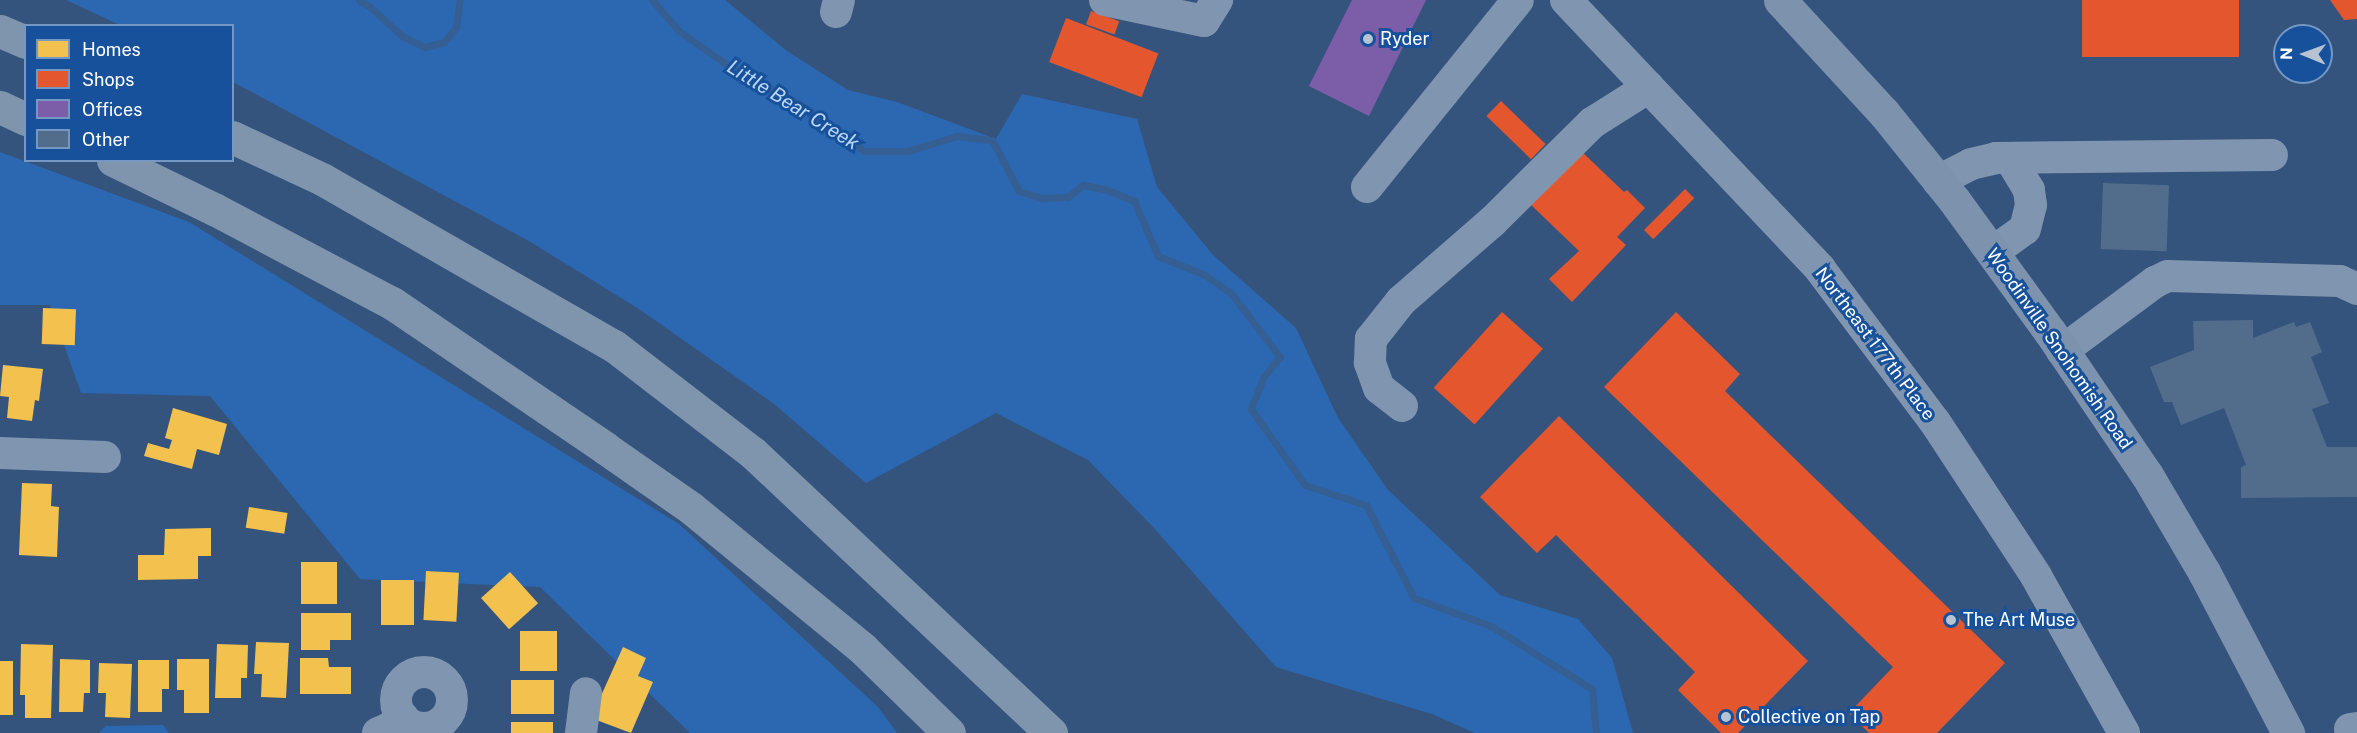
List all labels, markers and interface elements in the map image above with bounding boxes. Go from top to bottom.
legend [24,24,234,162]
north arrow [2273,24,2333,84]
place label: Ryder [1380,28,1430,50]
marker: Ryder [1361,32,1375,46]
text: Homes [82,39,141,60]
text: N [2277,47,2296,60]
water label: Little Bear Creek [722,55,864,155]
text: Shops [82,69,134,90]
text: Offices [82,99,142,120]
text: Other [82,129,130,150]
street label: Woodinville Snohomish Road [1981,244,2137,454]
street label: Northeast 177th Place [1811,263,1939,425]
place label: The Art Muse [1963,609,2075,631]
marker: The Art Muse [1944,613,1958,627]
place label: Collective on Tap [1738,706,1880,728]
marker: Collective on Tap [1719,710,1733,724]

